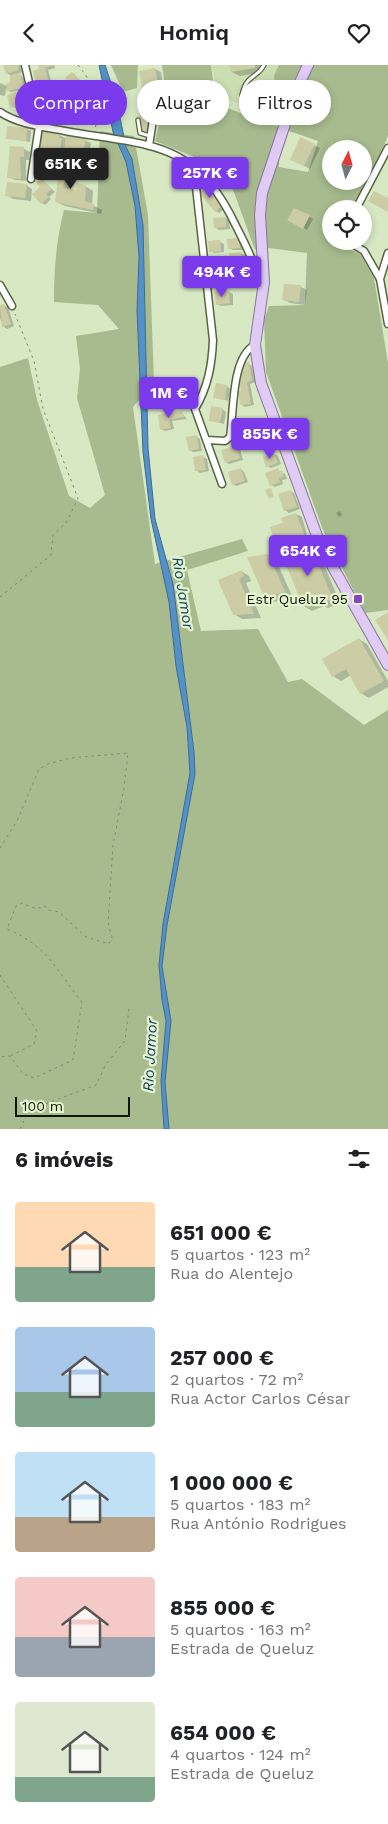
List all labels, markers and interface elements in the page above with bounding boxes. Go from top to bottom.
icon: back [15,19,43,47]
icon: heart [345,19,373,47]
text: Homiq [159,20,229,45]
chip: Comprar [15,80,127,125]
chip: Alugar [137,80,229,125]
chip: Filtros [239,80,331,125]
north arrow [322,140,372,190]
map controls [322,140,372,250]
pin: 651K € [30,147,112,190]
text: 651K € [45,154,97,173]
pin: 257K € [169,157,251,199]
text: 257K € [183,163,237,182]
button: locate [322,200,372,250]
pin: 494K € [181,255,263,298]
text: 494K € [193,262,251,281]
pin: 1M € [139,377,199,419]
text: 1M € [150,383,188,402]
pin: 855K € [229,417,311,460]
text: 855K € [242,424,298,443]
pin: 654K € [267,535,349,577]
text: 654K € [280,541,336,560]
water label: Rio Jamor [168,556,198,632]
place label: Estr Queluz 95 [247,591,348,607]
marker: Estr Queluz 95 [352,593,364,605]
water label: Rio Jamor [139,1017,161,1092]
scale bar [15,1094,130,1117]
text: 100 m [22,1098,63,1114]
icon: filters [345,1145,373,1173]
text: 6 imóveis [15,1147,113,1172]
text: 651 000 € [170,1220,272,1245]
icon: home [55,1222,115,1282]
text: 5 quartos · 123 m² [170,1245,310,1264]
text: Rua do Alentejo [170,1264,293,1283]
text: 257 000 € [170,1345,274,1370]
icon: home [55,1347,115,1407]
text: 2 quartos · 72 m² [170,1370,303,1389]
text: Rua Actor Carlos César [170,1389,350,1408]
text: 1 000 000 € [170,1470,293,1495]
icon: home [55,1472,115,1532]
text: 5 quartos · 183 m² [170,1495,310,1514]
text: Rua António Rodrigues [170,1514,347,1533]
text: 855 000 € [170,1595,275,1620]
icon: home [55,1597,115,1657]
text: 5 quartos · 163 m² [170,1620,311,1639]
text: Estrada de Queluz [170,1639,314,1658]
text: 654 000 € [170,1720,276,1745]
icon: home [55,1722,115,1782]
text: 4 quartos · 124 m² [170,1745,311,1764]
text: Estrada de Queluz [170,1764,314,1783]

